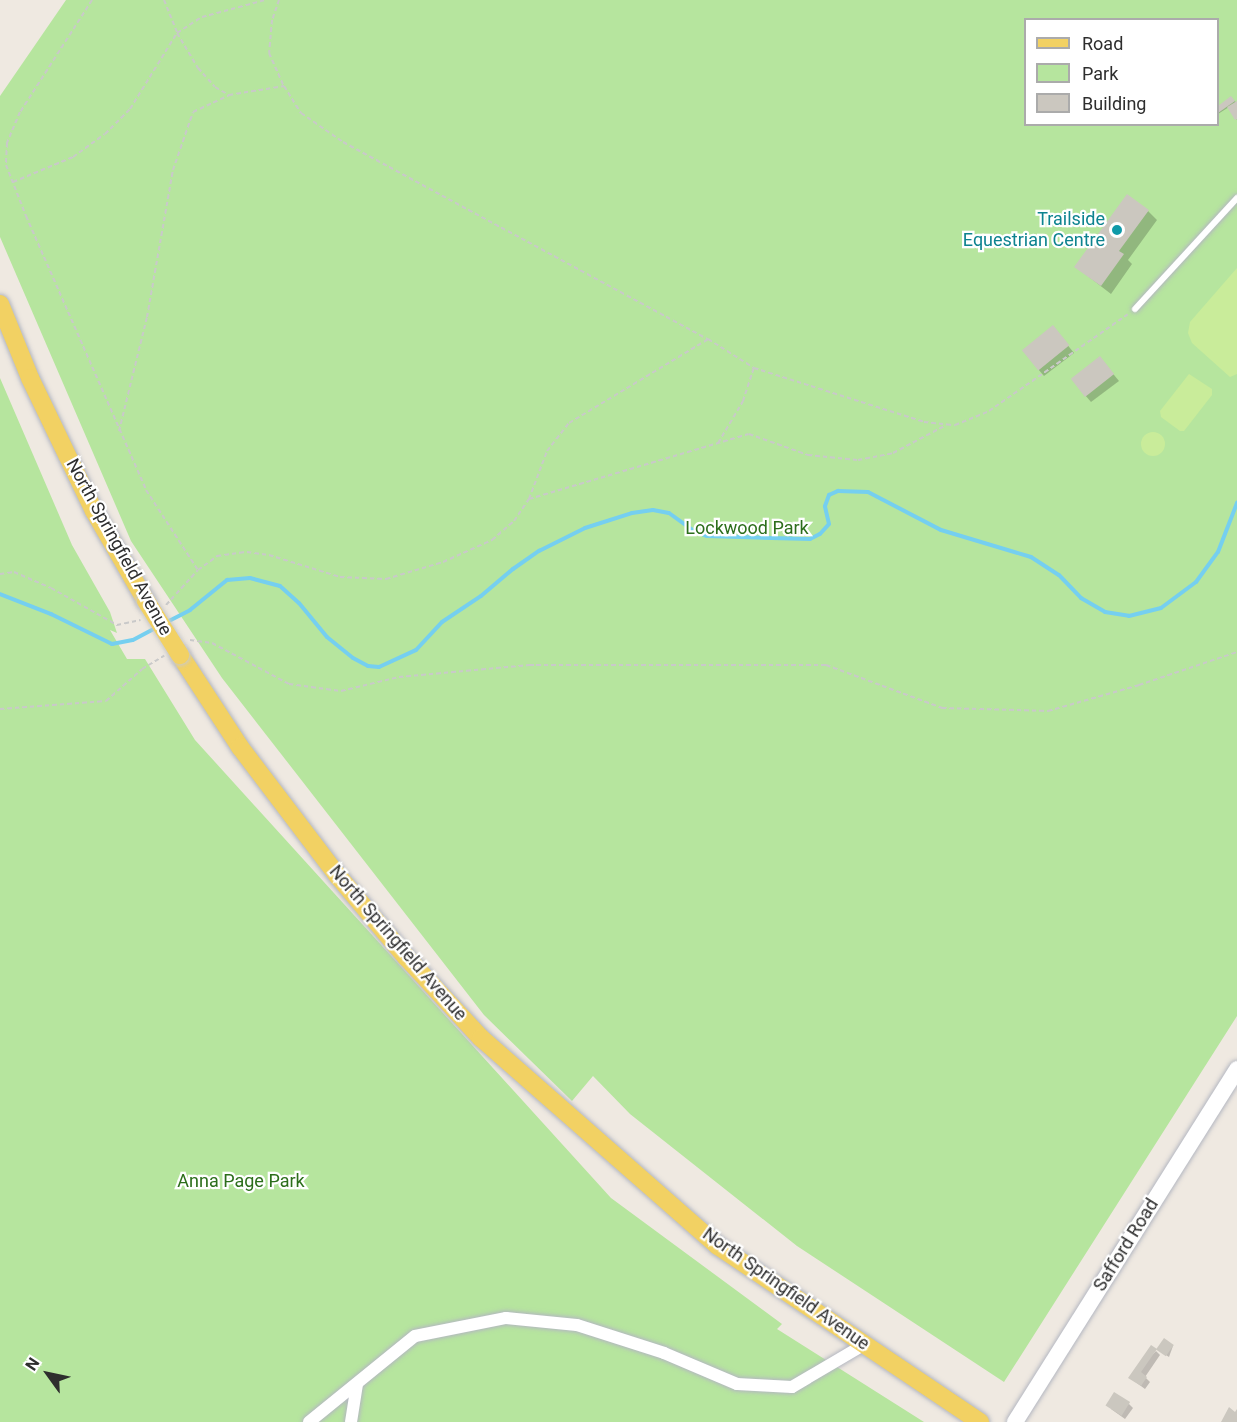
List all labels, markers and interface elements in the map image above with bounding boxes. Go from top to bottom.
legend [1024,18,1219,126]
text: Road [1082,33,1123,54]
text: Park [1082,63,1118,84]
text: Building [1082,93,1146,114]
place label: Trailside Equestrian Centre [963,209,1105,252]
marker: Trailside Equestrian Centre [1110,223,1124,237]
street label: North Springfield Avenue [61,455,177,639]
park label: Lockwood Park [685,517,809,539]
street label: North Springfield Avenue [325,861,471,1025]
park label: Anna Page Park [177,1170,305,1192]
street label: Safford Road [1089,1195,1163,1295]
street label: North Springfield Avenue [698,1223,874,1355]
north arrow [18,1344,78,1404]
text: N [21,1354,44,1374]

